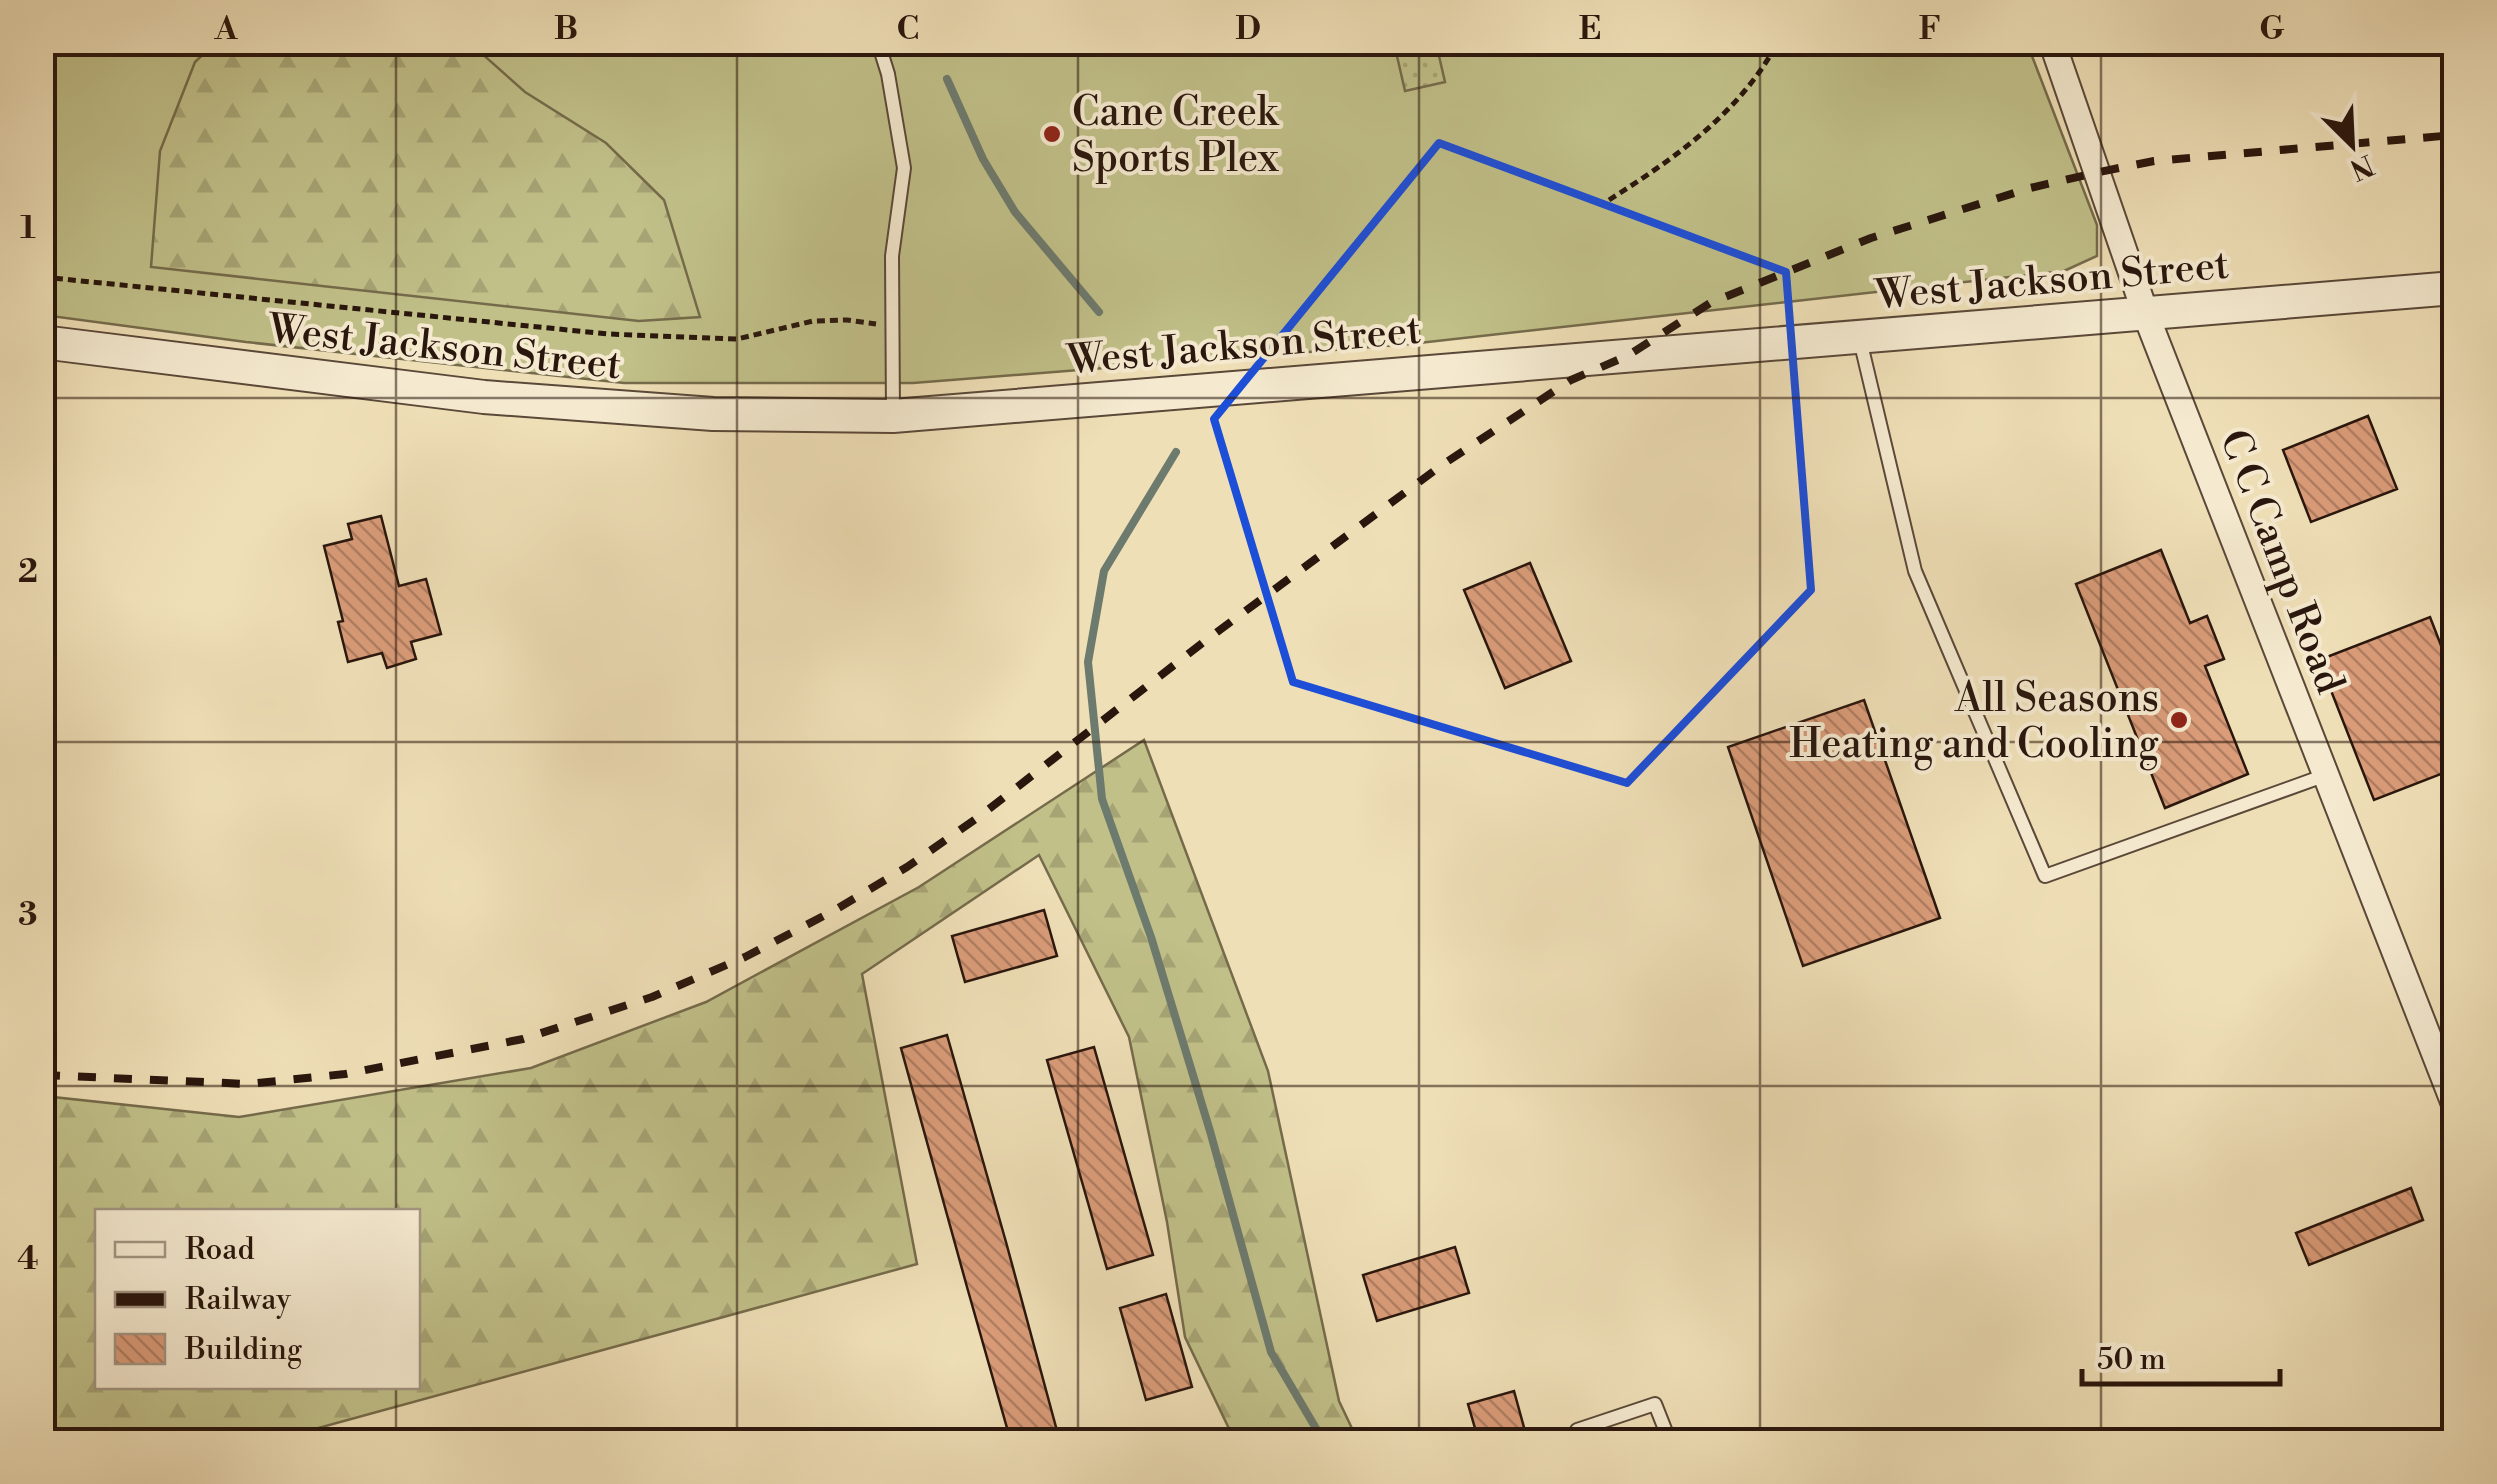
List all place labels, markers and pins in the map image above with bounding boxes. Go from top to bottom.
place label: Cane Creek Sports Plex [1072,88,1280,184]
marker: Cane Creek Sports Plex [1041,123,1063,145]
place label: All Seasons Heating and Cooling [1789,674,2159,771]
marker: All Seasons Heating and Cooling [2168,709,2190,731]

